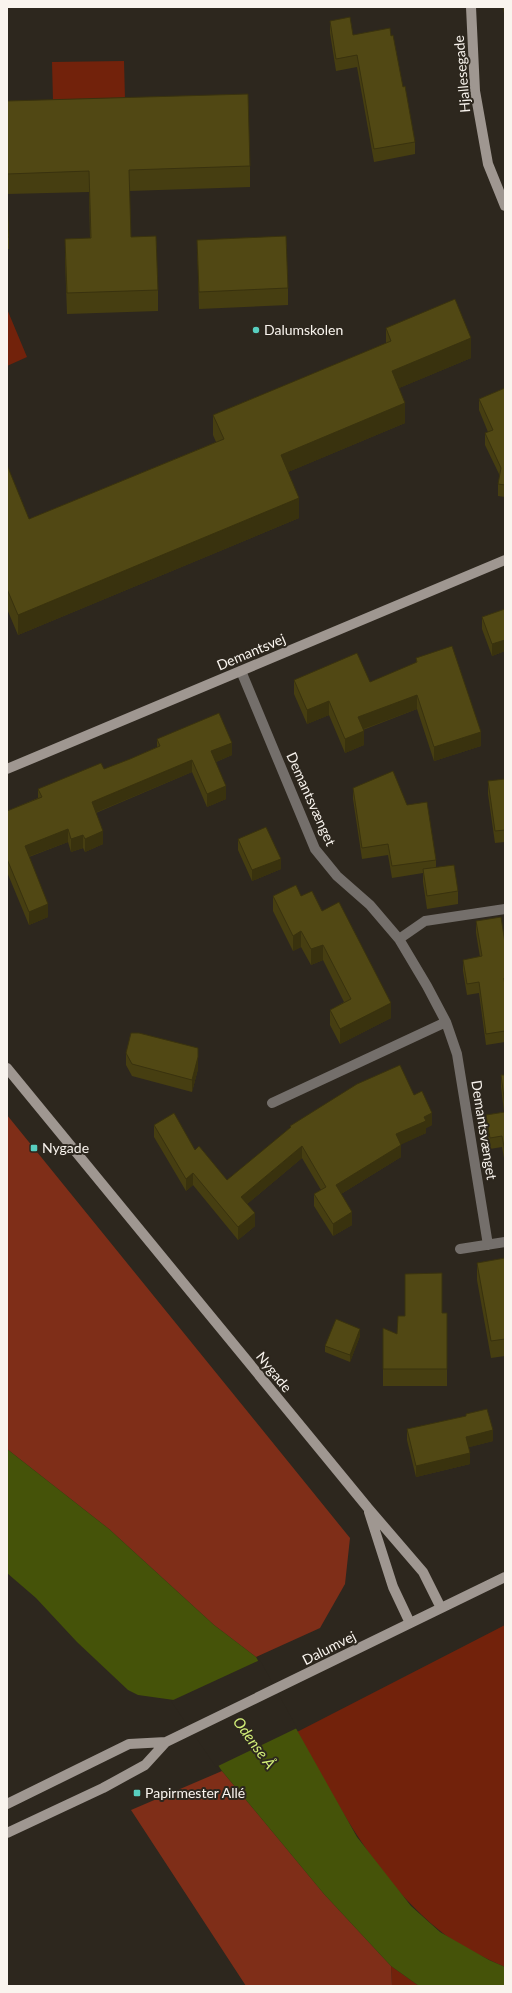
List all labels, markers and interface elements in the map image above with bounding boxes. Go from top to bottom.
street label: Hjallesegade [450,35,473,114]
place label: Dalumskolen [264,321,343,338]
marker: Dalumskolen [251,325,261,335]
street label: Demantsvej [214,629,288,674]
street label: Demantsvænget [283,749,340,848]
street label: Demantsvænget [468,1079,501,1181]
place label: Nygade [42,1139,89,1156]
marker: Nygade [29,1143,39,1153]
street label: Nygade [253,1348,296,1395]
street label: Dalumvej [299,1627,358,1668]
water label: Odense Å [230,1713,280,1772]
place label: Papirmester Allé [145,1784,245,1801]
marker: Papirmester Allé [132,1788,142,1798]

